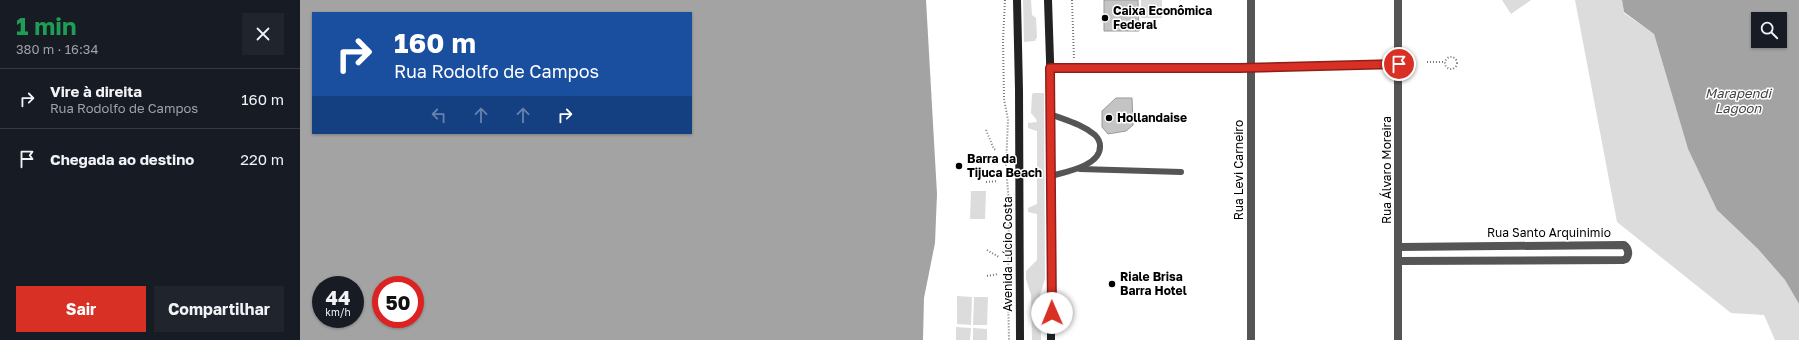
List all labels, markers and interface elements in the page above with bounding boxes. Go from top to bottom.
place label: Caixa Econômica Federal [1113,3,1212,32]
text: 1 min [16,11,76,40]
map controls [1751,12,1787,48]
button: search [1751,12,1787,48]
button: close [242,13,284,55]
marker: Caixa Econômica Federal [1100,13,1110,23]
text: 160 m [394,26,476,59]
icon: right [328,28,380,80]
text: 380 m · 16:34 [16,41,98,57]
pin [1382,47,1416,81]
icon: arrive [1388,53,1410,75]
text: Rua Rodolfo de Campos [394,60,599,82]
text: Vire à direita [50,82,142,100]
water label: Marapendi Lagoon [1705,85,1772,116]
icon: right [16,88,38,110]
text: 160 m [241,90,284,108]
text: Rua Rodolfo de Campos [50,100,198,116]
icon: left [428,104,450,126]
icon: ahead [470,104,492,126]
icon: ahead [512,104,534,126]
icon: right [554,104,576,126]
place label: Hollandaise [1117,110,1187,125]
marker: Hollandaise [1104,113,1114,123]
street label: Rua Álvaro Moreira [1379,116,1394,224]
street label: Rua Levi Carneiro [1231,120,1246,220]
icon: arrive [16,148,38,170]
text: Chegada ao destino [50,150,194,168]
text: 220 m [240,150,284,168]
place label: Barra da Tijuca Beach [967,151,1042,180]
marker: Barra da Tijuca Beach [954,161,964,171]
street label: Avenida Lúcio Costa [1000,196,1015,312]
street label: Rua Santo Arquinimio [1487,225,1611,240]
place label: Riale Brisa Barra Hotel [1120,269,1187,298]
speed limit sign: 50 [372,276,424,328]
marker: Riale Brisa Barra Hotel [1107,279,1117,289]
text: 44 [325,285,350,309]
button: Sair [16,286,146,332]
button: Compartilhar [154,286,284,332]
position arrow [1031,292,1073,334]
text: km/h [325,306,351,318]

